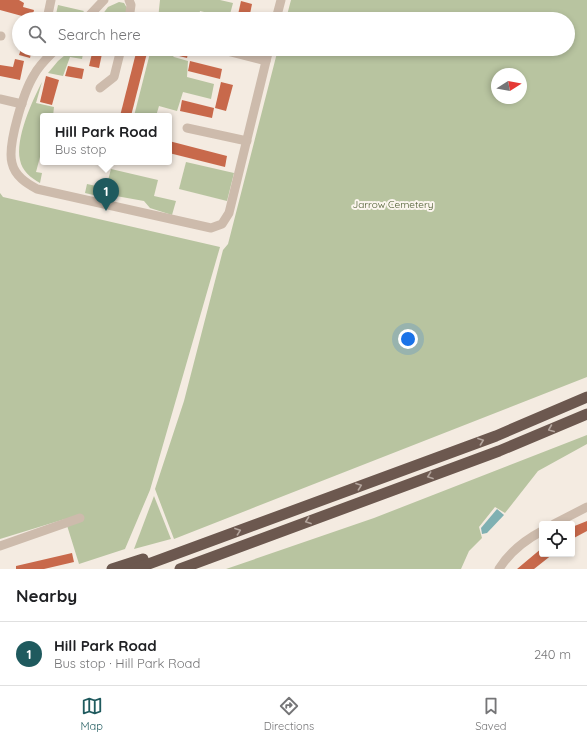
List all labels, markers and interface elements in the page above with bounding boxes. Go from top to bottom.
search box [12,12,575,56]
icon: search [26,23,48,45]
text: Search here [58,25,141,44]
north arrow [491,68,527,104]
popup [40,113,172,165]
text: Hill Park Road [55,122,157,141]
text: Bus stop [55,141,106,157]
pin: 1 [93,178,119,211]
park label: Jarrow Cemetery [352,198,434,211]
your location [398,329,418,349]
one-way arrow [548,425,555,433]
one-way arrow [478,438,485,446]
one-way arrow [427,472,434,480]
one-way arrow [356,483,363,491]
one-way arrow [305,516,312,525]
map controls [539,521,575,557]
button: locate [539,521,575,557]
one-way arrow [234,528,241,536]
text: Nearby [16,585,77,606]
text: Hill Park Road [54,636,157,655]
text: 1 [26,646,32,662]
text: 240 m [534,646,571,662]
text: Bus stop · Hill Park Road [54,655,200,671]
tab: Map [80,695,103,733]
tab: Directions [264,695,314,733]
tab: Saved [475,695,507,733]

